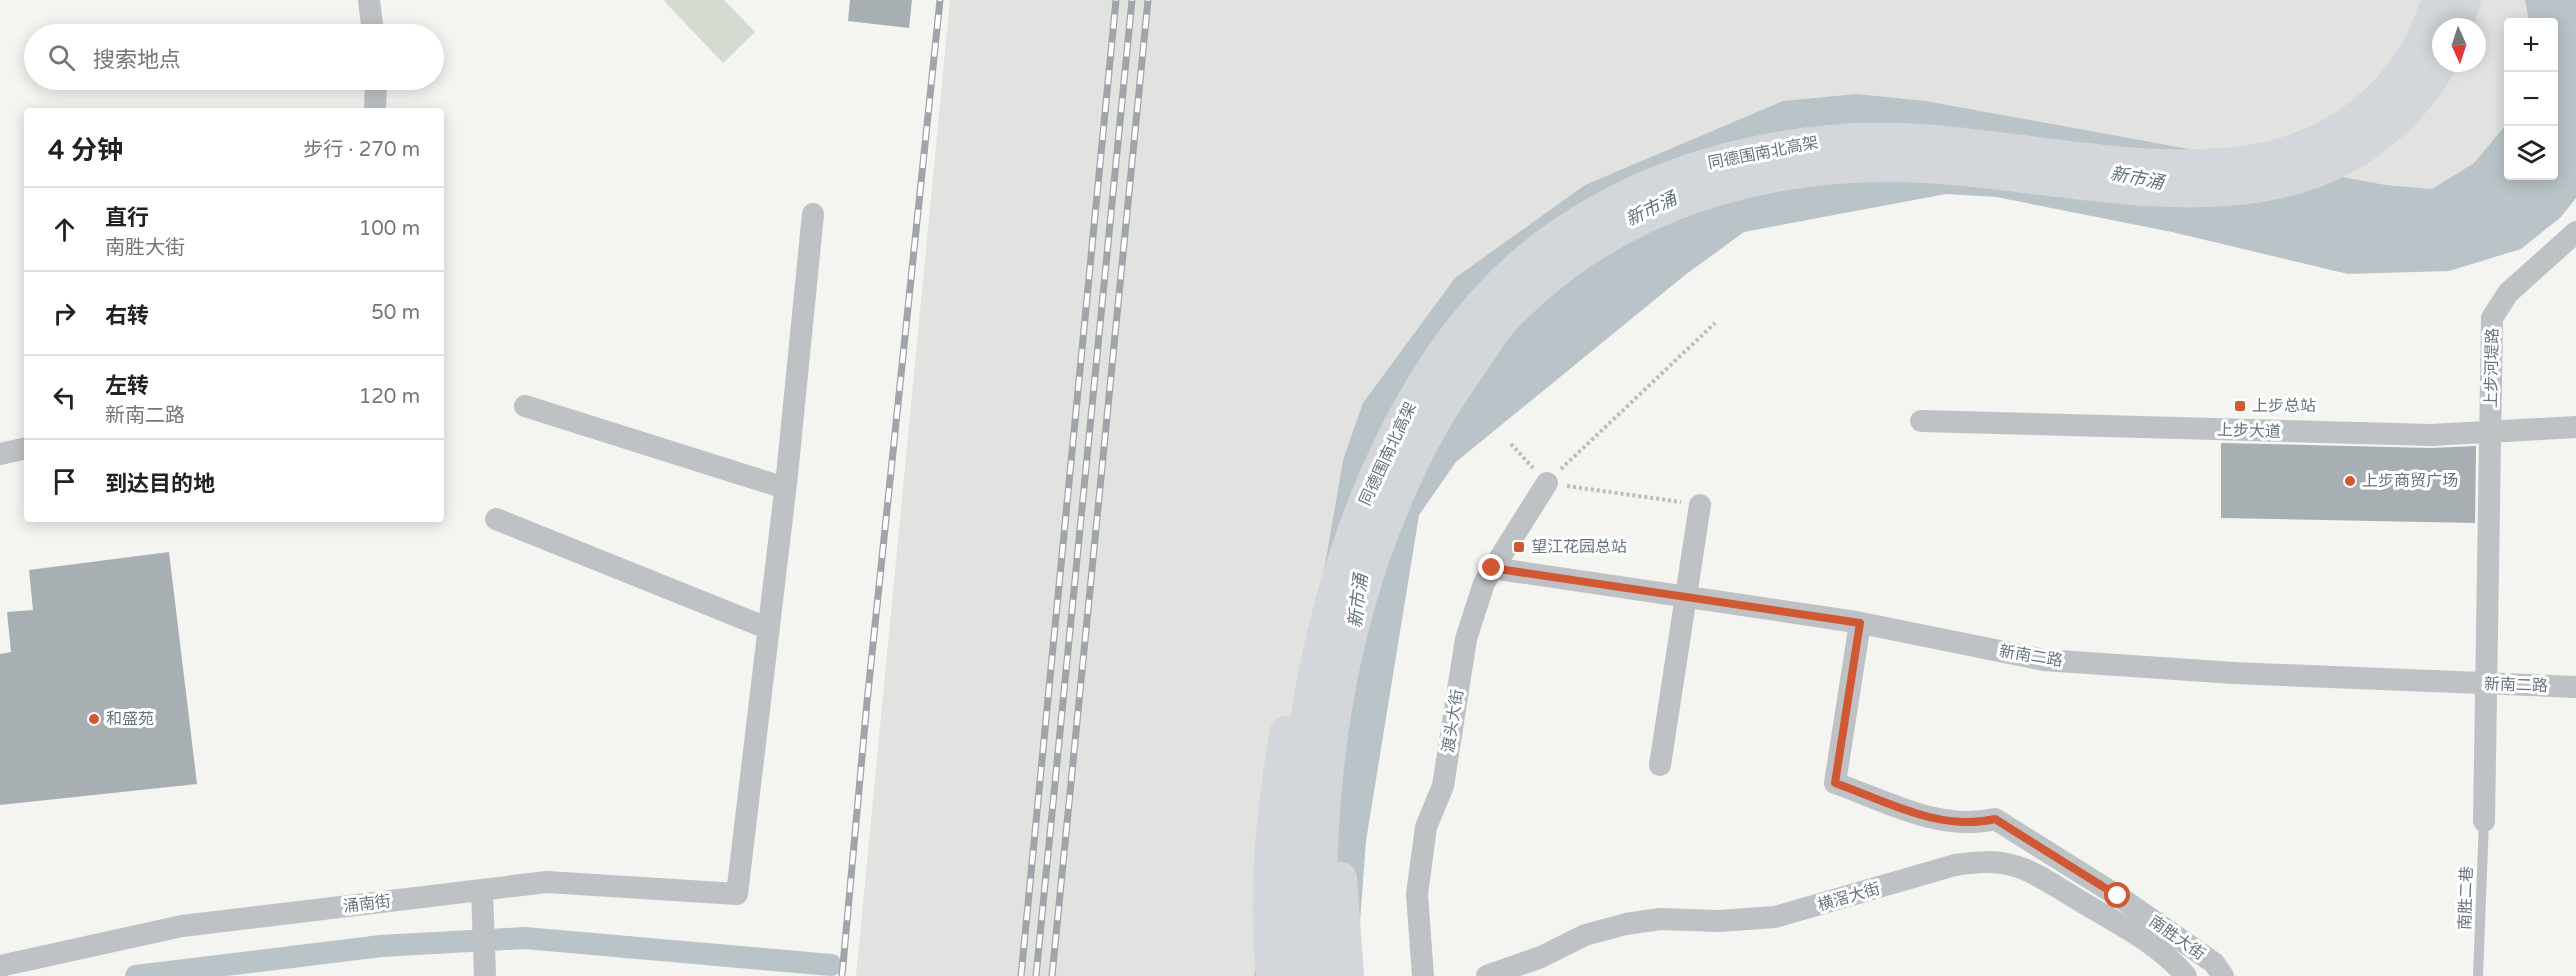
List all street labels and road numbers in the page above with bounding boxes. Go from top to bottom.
street label: 同德围南北高架 [1706,132,1820,174]
street label: 上步河堤路 [2481,328,2503,408]
street label: 同德围南北高架 [1355,399,1421,509]
street label: 上步大道 [2217,420,2281,442]
street label: 新南二路 [1998,641,2064,671]
street label: 新南二路 [2484,674,2548,696]
street label: 渡头大街 [1438,688,1468,754]
street label: 南胜二巷 [2455,866,2477,930]
street label: 横滘大街 [1815,879,1883,915]
street label: 涌南街 [342,891,392,917]
street label: 南胜大街 [2145,911,2209,965]

